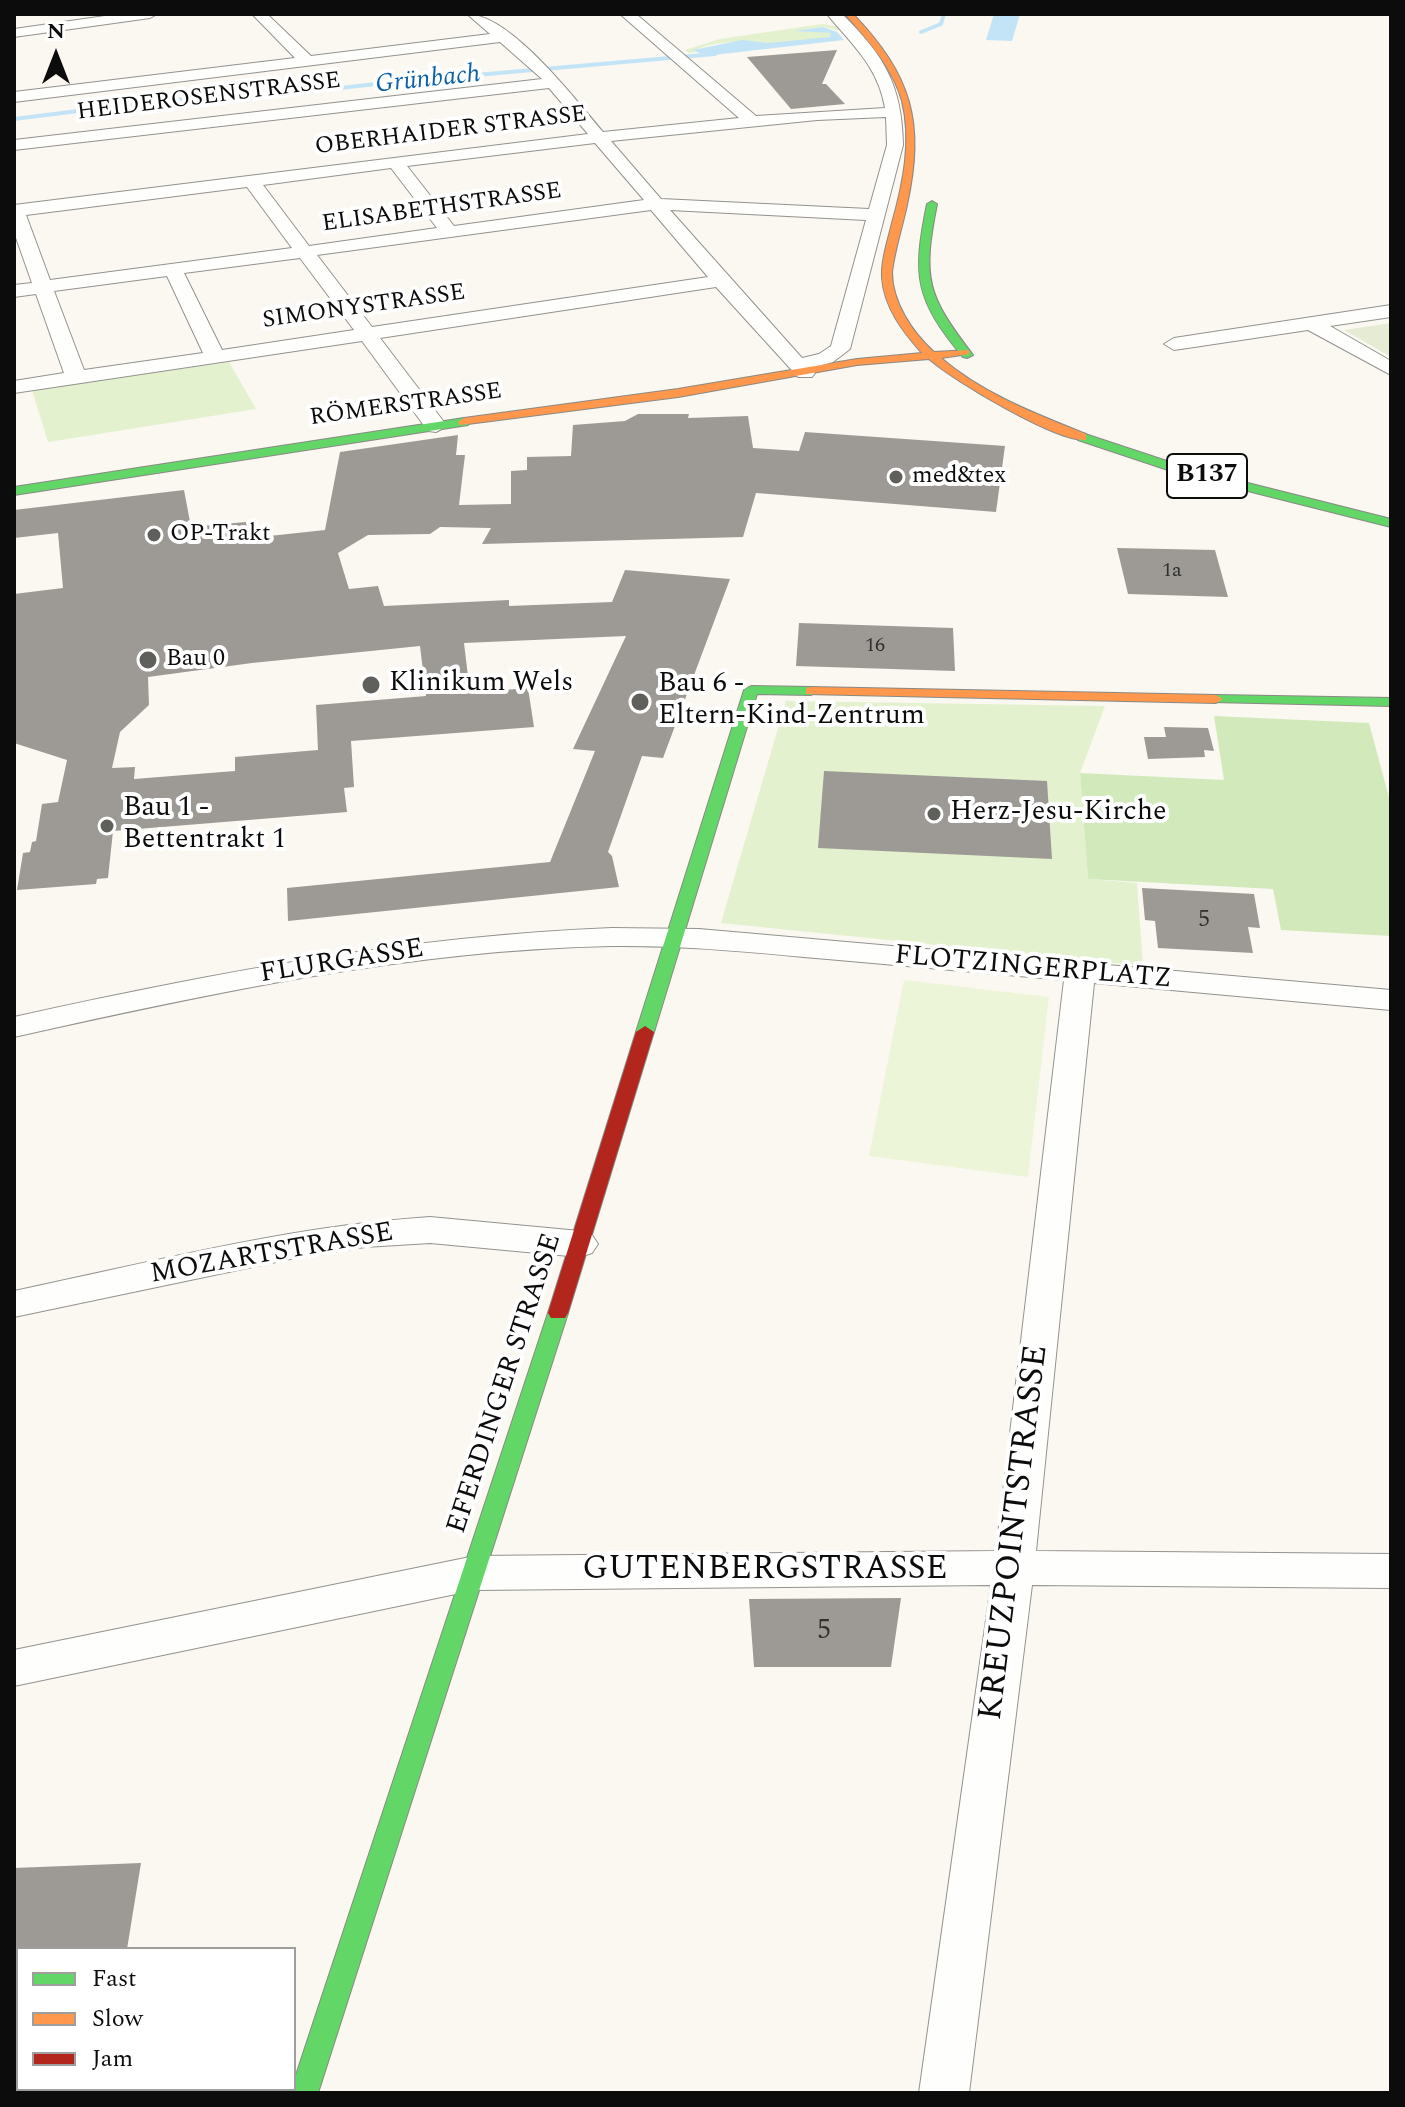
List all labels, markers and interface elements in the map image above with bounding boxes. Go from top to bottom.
text: N [47,15,65,48]
north arrow [16,16,96,96]
water label: Grünbach [374,60,482,102]
street label: HEIDEROSENSTRASSE [76,68,342,128]
street label: OBERHAIDER STRASSE [314,101,588,163]
street label: ELISABETHSTRASSE [320,178,564,240]
street label: SIMONYSTRASSE [261,280,467,336]
street label: RÖMERSTRASSE [308,378,504,434]
road number: B137 [1167,454,1247,498]
place label: med&tex [912,463,1006,491]
marker: med&tex [887,468,905,486]
place label: OP-Trakt [170,521,270,549]
marker: OP-Trakt [145,526,163,544]
house number: 1a [1162,560,1182,584]
house number: 16 [865,635,885,659]
place label: Bau 0 [166,646,225,674]
marker: Bau 0 [137,649,159,671]
place label: Klinikum Wels [389,668,573,702]
place label: Bau 6 - Eltern-Kind-Zentrum [658,669,925,735]
marker: Klinikum Wels [360,674,382,696]
marker: Bau 6 - Eltern-Kind-Zentrum [629,691,651,713]
place label: Bau 1 - Bettentrakt 1 [123,793,286,859]
place label: Herz-Jesu-Kirche [950,797,1167,831]
marker: Herz-Jesu-Kirche [925,805,943,823]
marker: Bau 1 - Bettentrakt 1 [98,817,116,835]
house number: 5 [1198,907,1210,935]
street label: FLURGASSE [258,933,426,993]
street label: FLOTZINGERPLATZ [893,940,1173,998]
street label: MOZARTSTRASSE [148,1217,396,1293]
street label: EFERDINGER STRASSE [442,1230,570,1538]
street label: KREUZPOINTSTRASSE [973,1343,1059,1723]
street label: GUTENBERGSTRASSE [582,1551,948,1591]
house number: 5 [817,1616,831,1650]
legend [16,1947,296,2091]
text: Fast [92,1961,137,1997]
text: Slow [92,2001,143,2037]
text: Jam [92,2041,133,2077]

